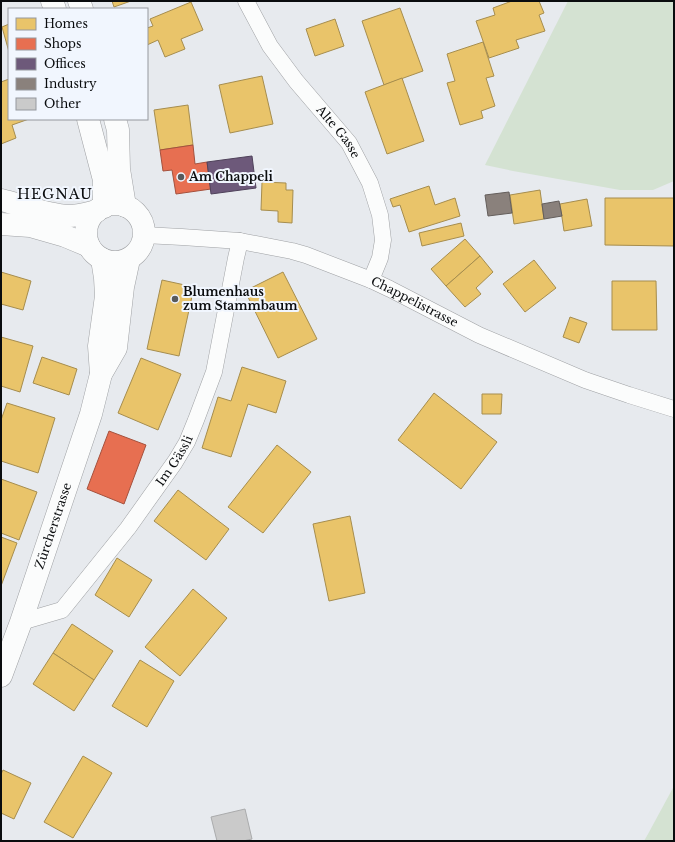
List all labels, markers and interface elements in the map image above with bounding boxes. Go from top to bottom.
legend [8,8,148,120]
text: Homes [44,16,88,31]
text: Shops [44,36,81,51]
text: Offices [44,56,86,71]
text: Industry [44,76,97,91]
text: Other [44,96,81,111]
street label: Alte Gasse [313,102,364,161]
place label: Am Chappeli [188,169,274,184]
marker: Am Chappeli [176,172,186,182]
district label: HEGNAU [17,185,93,203]
street label: Chappelistrasse [369,273,461,330]
place label: Blumenhaus zum Stammbaum [183,284,298,313]
marker: Blumenhaus zum Stammbaum [170,294,180,304]
street label: Im Gässli [152,433,196,489]
street label: Zürcherstrasse [31,480,74,571]

